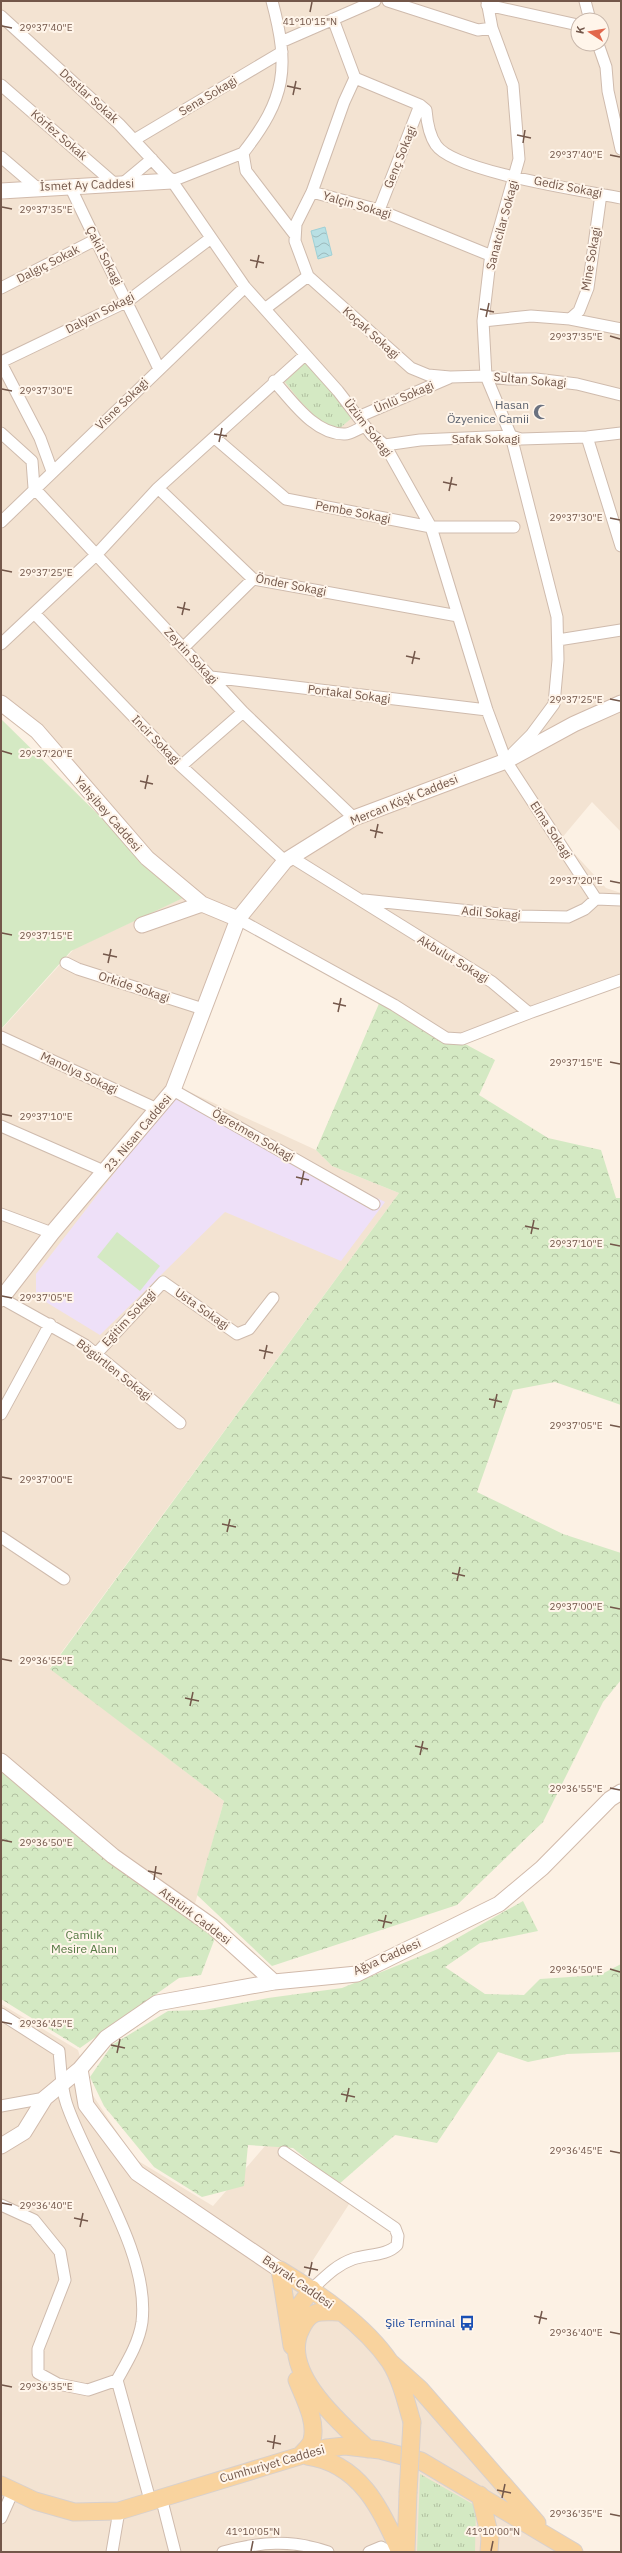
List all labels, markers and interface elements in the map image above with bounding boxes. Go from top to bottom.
north arrow [570,12,610,52]
text: 41°10'15"N [283,15,337,28]
text: 29°37'40"E [19,21,73,34]
text: K [573,24,588,35]
street label: Dostlar Sokak [57,65,122,127]
street label: Sena Sokagi [176,72,240,119]
street label: Körfez Sokak [28,106,91,164]
street label: Genç Sokagi [380,123,419,190]
text: 29°37'40"E [549,148,603,161]
street label: Gediz Sokagi [533,173,603,200]
street label: İsmet Ay Caddesi [40,175,134,194]
street label: Sanatcilar Sokagi [482,178,521,271]
street label: Yalçin Sokagi [321,188,393,221]
text: 29°37'35"E [19,203,73,216]
street label: Çakil Sokagi [83,223,126,288]
street label: Mine Sokagi [578,226,604,292]
street label: Dalgıç Sokak [14,241,82,286]
street label: Dalyan Sokagi [63,289,137,336]
street label: Koçak Sokagi [340,303,403,362]
text: 29°37'35"E [549,330,603,343]
street label: Sultan Sokagi [493,369,567,390]
street label: Visne Sokagi [92,375,151,433]
street label: Ünlü Sokagi [372,377,436,416]
text: 29°37'30"E [19,384,73,397]
street label: Üzüm Sokagi [341,396,396,460]
place label: Hasan Özyenice Camii [447,397,529,426]
mosque icon: Hasan Özyenice Camii [532,403,550,421]
street label: Safak Sokagi [452,431,520,446]
street label: Pembe Sokagi [314,497,392,526]
text: 29°37'30"E [549,511,603,524]
text: 29°37'25"E [19,566,73,579]
street label: Önder Sokagi [254,570,328,599]
street label: Zeytin Sokagi [161,624,221,687]
street label: Portakal Sokagi [307,681,391,706]
text: 29°37'25"E [549,693,603,706]
street label: Incir Sokagi [129,712,184,768]
text: 29°37'20"E [19,747,73,760]
street label: Mercan Köşk Caddesi [348,771,460,828]
street label: Yahşibey Caddesi [72,773,145,854]
street label: Elma Sokagi [527,798,576,861]
text: 29°37'20"E [549,874,603,887]
street label: Adil Sokagi [461,902,521,923]
text: 29°37'15"E [19,929,73,942]
street label: Akbulut Sokagi [415,931,492,986]
street label: Orkide Sokagi [96,968,172,1005]
street label: Manolya Sokagi [38,1048,120,1097]
text: 29°37'15"E [549,1056,603,1069]
street label: 23. Nisan Caddesi [101,1091,175,1175]
street label: Ögretmen Sokagi [209,1105,297,1164]
text: 29°37'10"E [19,1110,73,1123]
text: 29°37'10"E [549,1237,603,1250]
street label: Usta Sokagi [172,1284,232,1333]
street label: Egitim Sokagi [98,1286,159,1349]
text: 29°37'05"E [19,1291,73,1304]
street label: Bögürtlen Sokagi [74,1336,155,1404]
text: 29°37'05"E [549,1419,603,1432]
text: 29°37'00"E [19,1473,73,1486]
text: 29°37'00"E [549,1600,603,1613]
text: 29°36'55"E [19,1654,73,1667]
text: 29°36'55"E [549,1782,603,1795]
text: 29°36'50"E [19,1836,73,1849]
street label: Atatürk Caddesi [156,1884,234,1947]
park label: Çamlık Mesire Alanı [51,1927,117,1956]
street label: Ağva Caddesi [351,1935,423,1978]
text: 29°36'50"E [549,1963,603,1976]
text: 29°36'45"E [19,2017,73,2030]
text: 29°36'45"E [549,2144,603,2157]
text: 29°36'40"E [19,2199,73,2212]
street label: Bayrak Caddesi [260,2252,337,2312]
bus stop icon: Şile Terminal [458,2314,476,2332]
place label: Şile Terminal [385,2315,455,2330]
text: 29°36'40"E [549,2326,603,2339]
text: 29°36'35"E [19,2380,73,2393]
street label: Cumhuriyet Caddesi [218,2441,326,2486]
text: 29°36'35"E [549,2507,603,2520]
text: 41°10'05"N [226,2525,280,2538]
text: 41°10'00"N [466,2525,520,2538]

